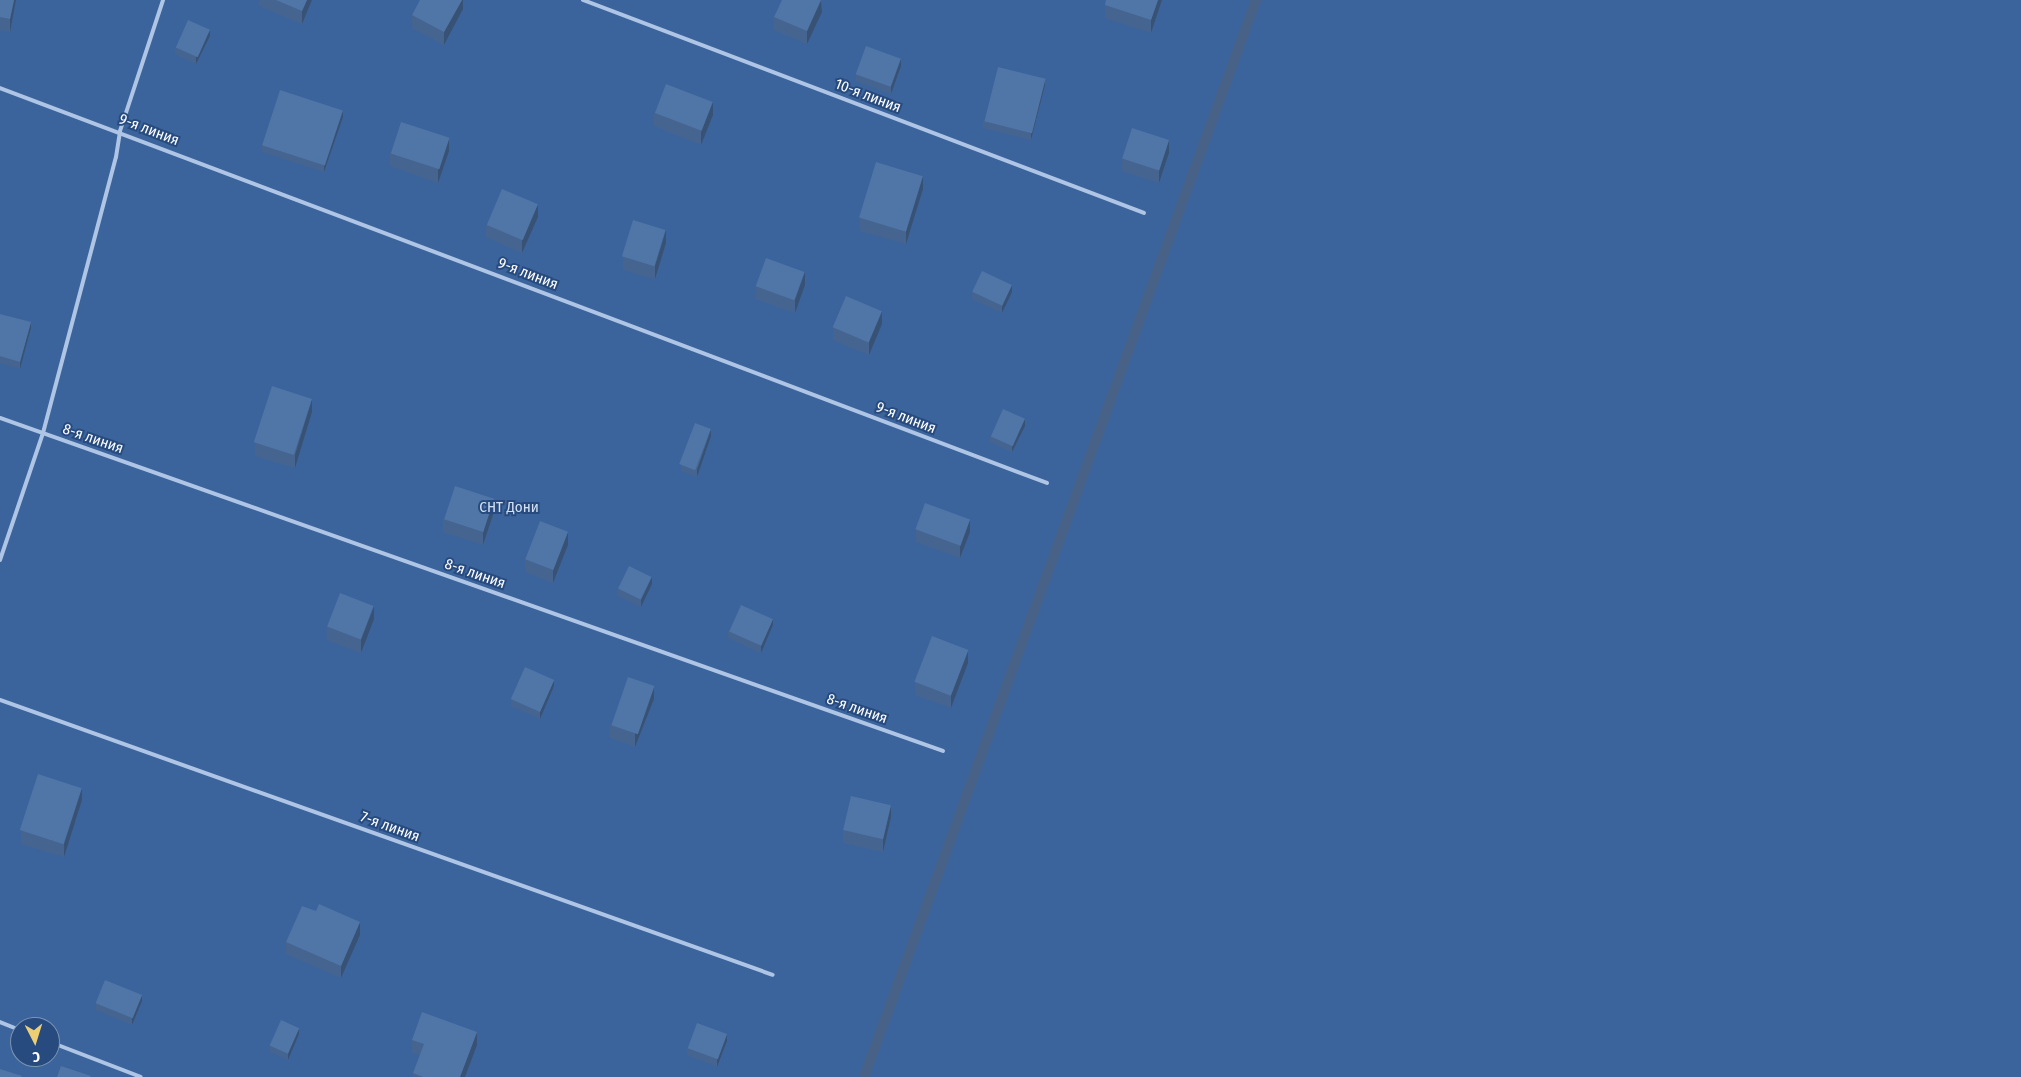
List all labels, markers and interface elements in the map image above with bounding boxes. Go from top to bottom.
street label: 10-я линия [832,75,904,117]
street label: 9-я линия [116,110,182,150]
street label: 9-я линия [495,254,561,294]
street label: 9-я линия [873,398,939,438]
street label: 8-я линия [60,420,126,458]
park label: СНТ Дони [479,499,539,517]
street label: 8-я линия [442,555,508,593]
street label: 8-я линия [824,690,890,728]
street label: 7-я линия [358,808,422,846]
north arrow [10,1017,60,1067]
text: С [32,1048,41,1065]

